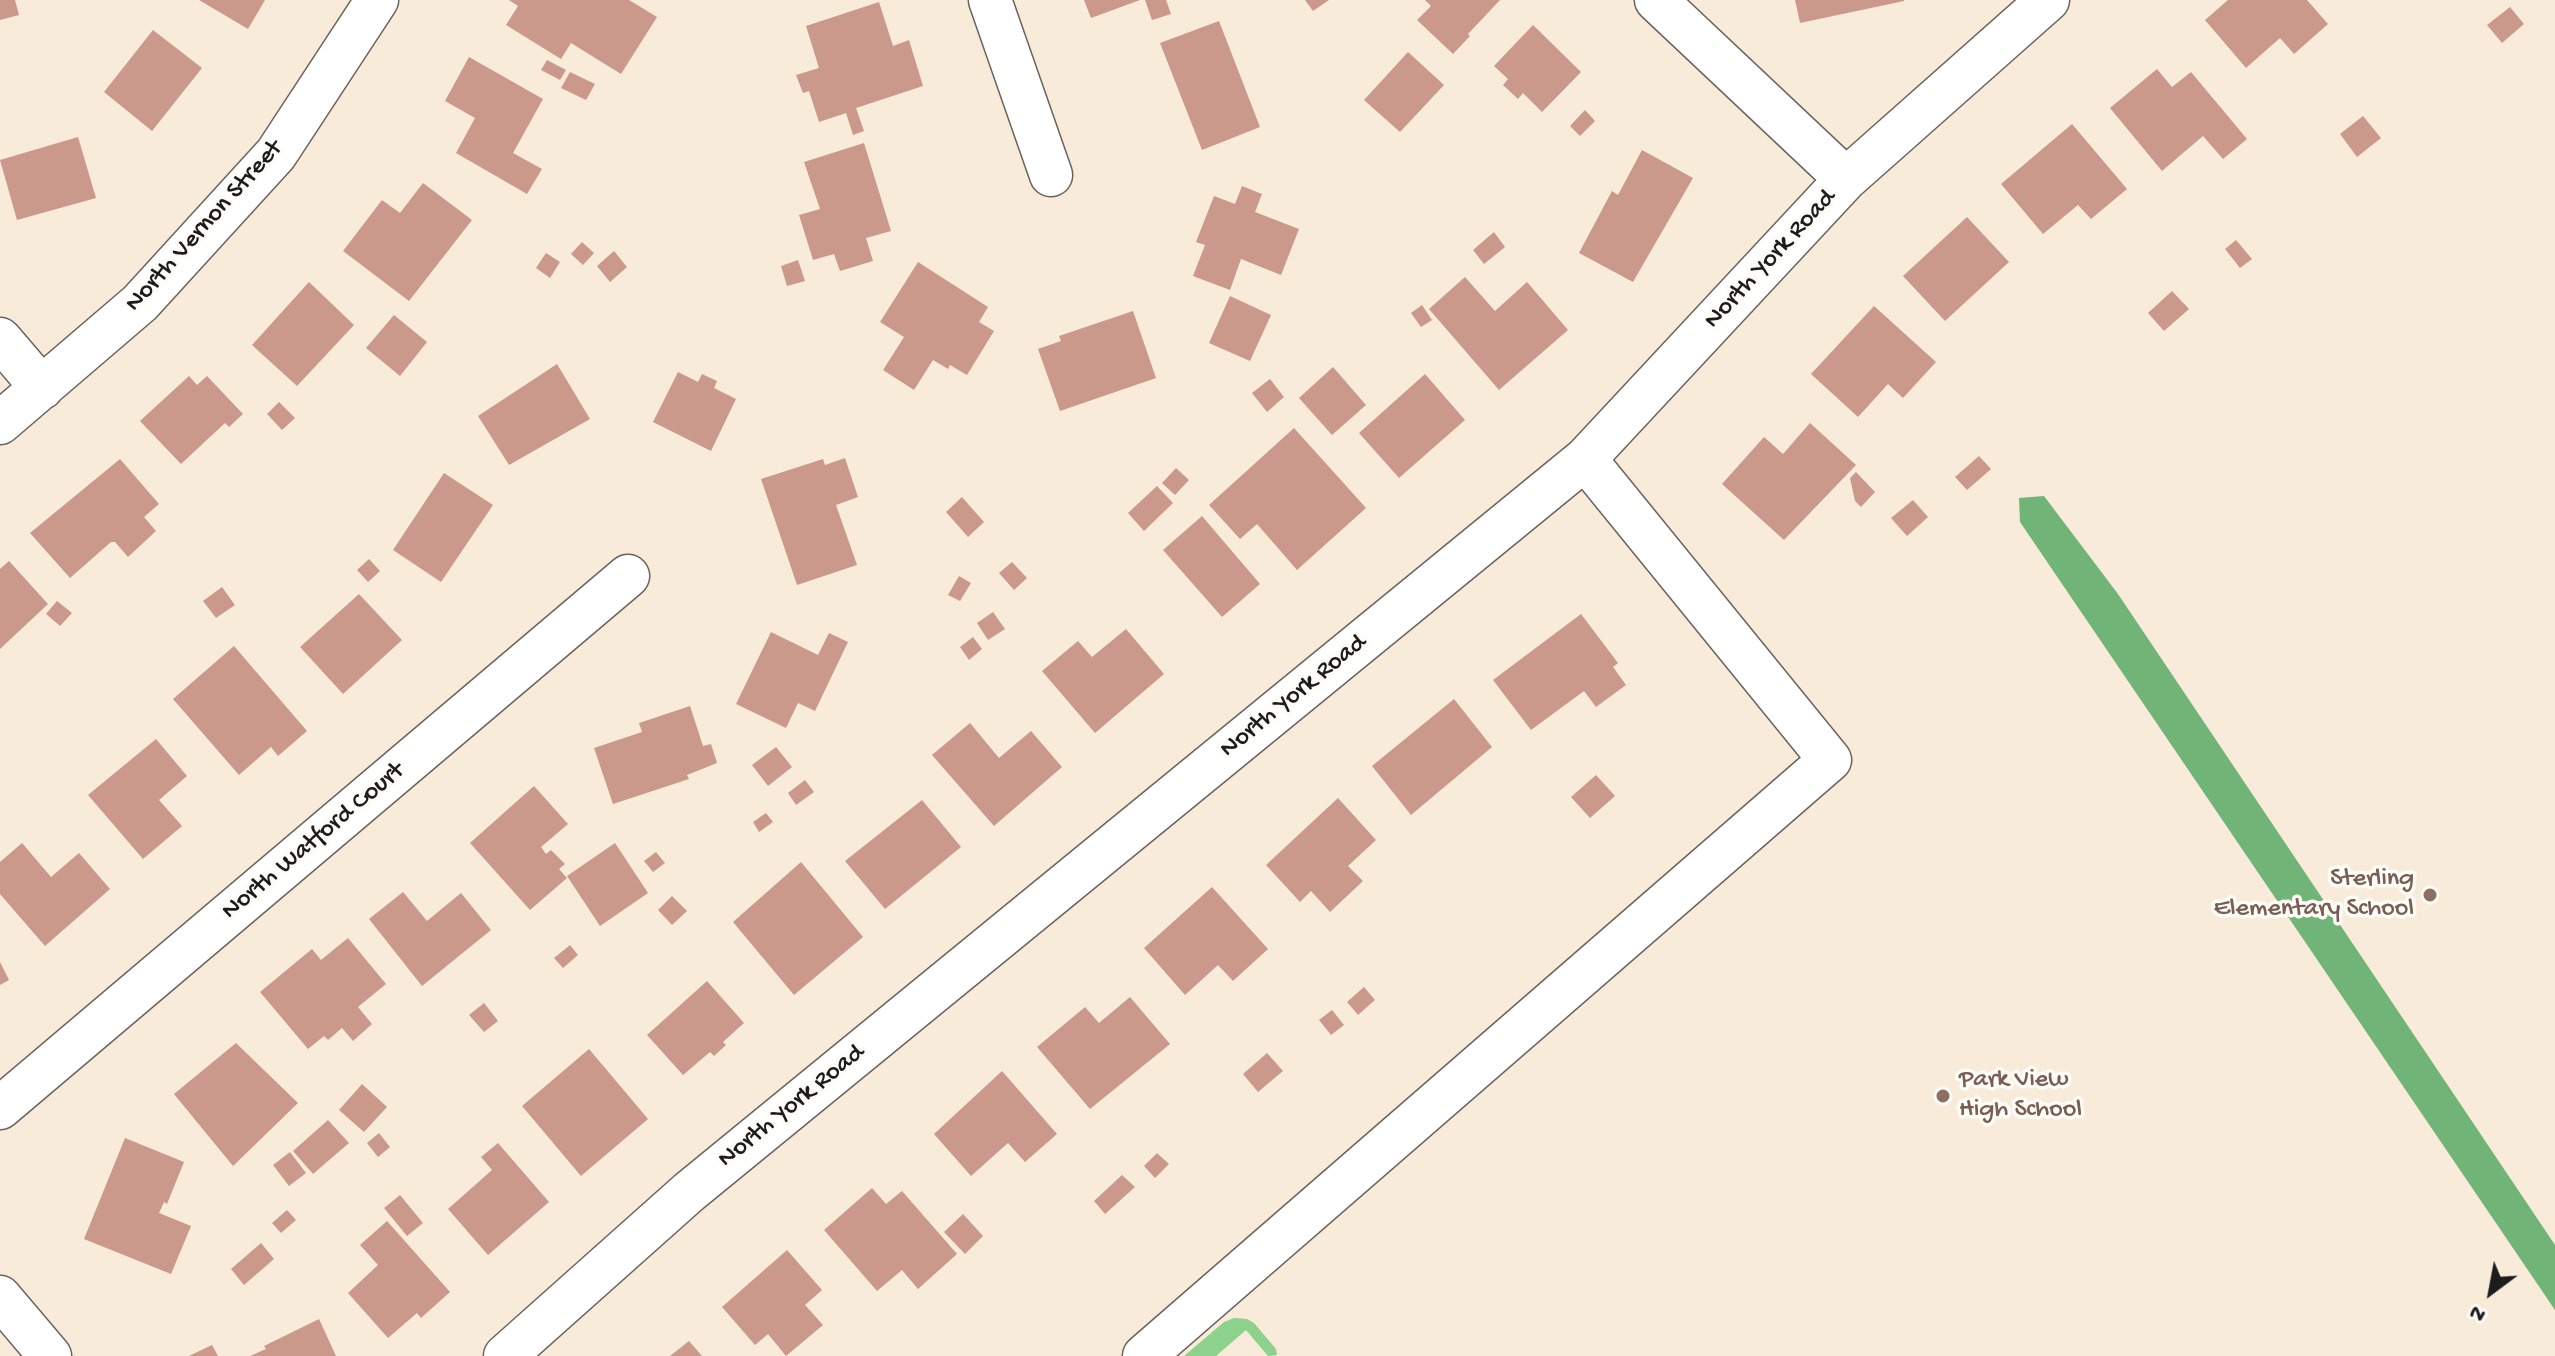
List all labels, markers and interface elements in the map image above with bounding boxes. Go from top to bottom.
street label: North Vernon Street [119,134,291,320]
street label: North York Road [1698,184,1844,336]
street label: North York Road [1214,628,1374,766]
street label: North Watford Court [216,756,412,928]
place label: Sterling Elementary School [2214,864,2414,926]
marker: Sterling Elementary School [2421,886,2439,904]
street label: North York Road [712,1038,872,1176]
place label: Park View High School [1959,1065,2082,1126]
marker: Park View High School [1934,1087,1952,1105]
north arrow [2451,1252,2531,1332]
text: N [2465,1298,2491,1327]

